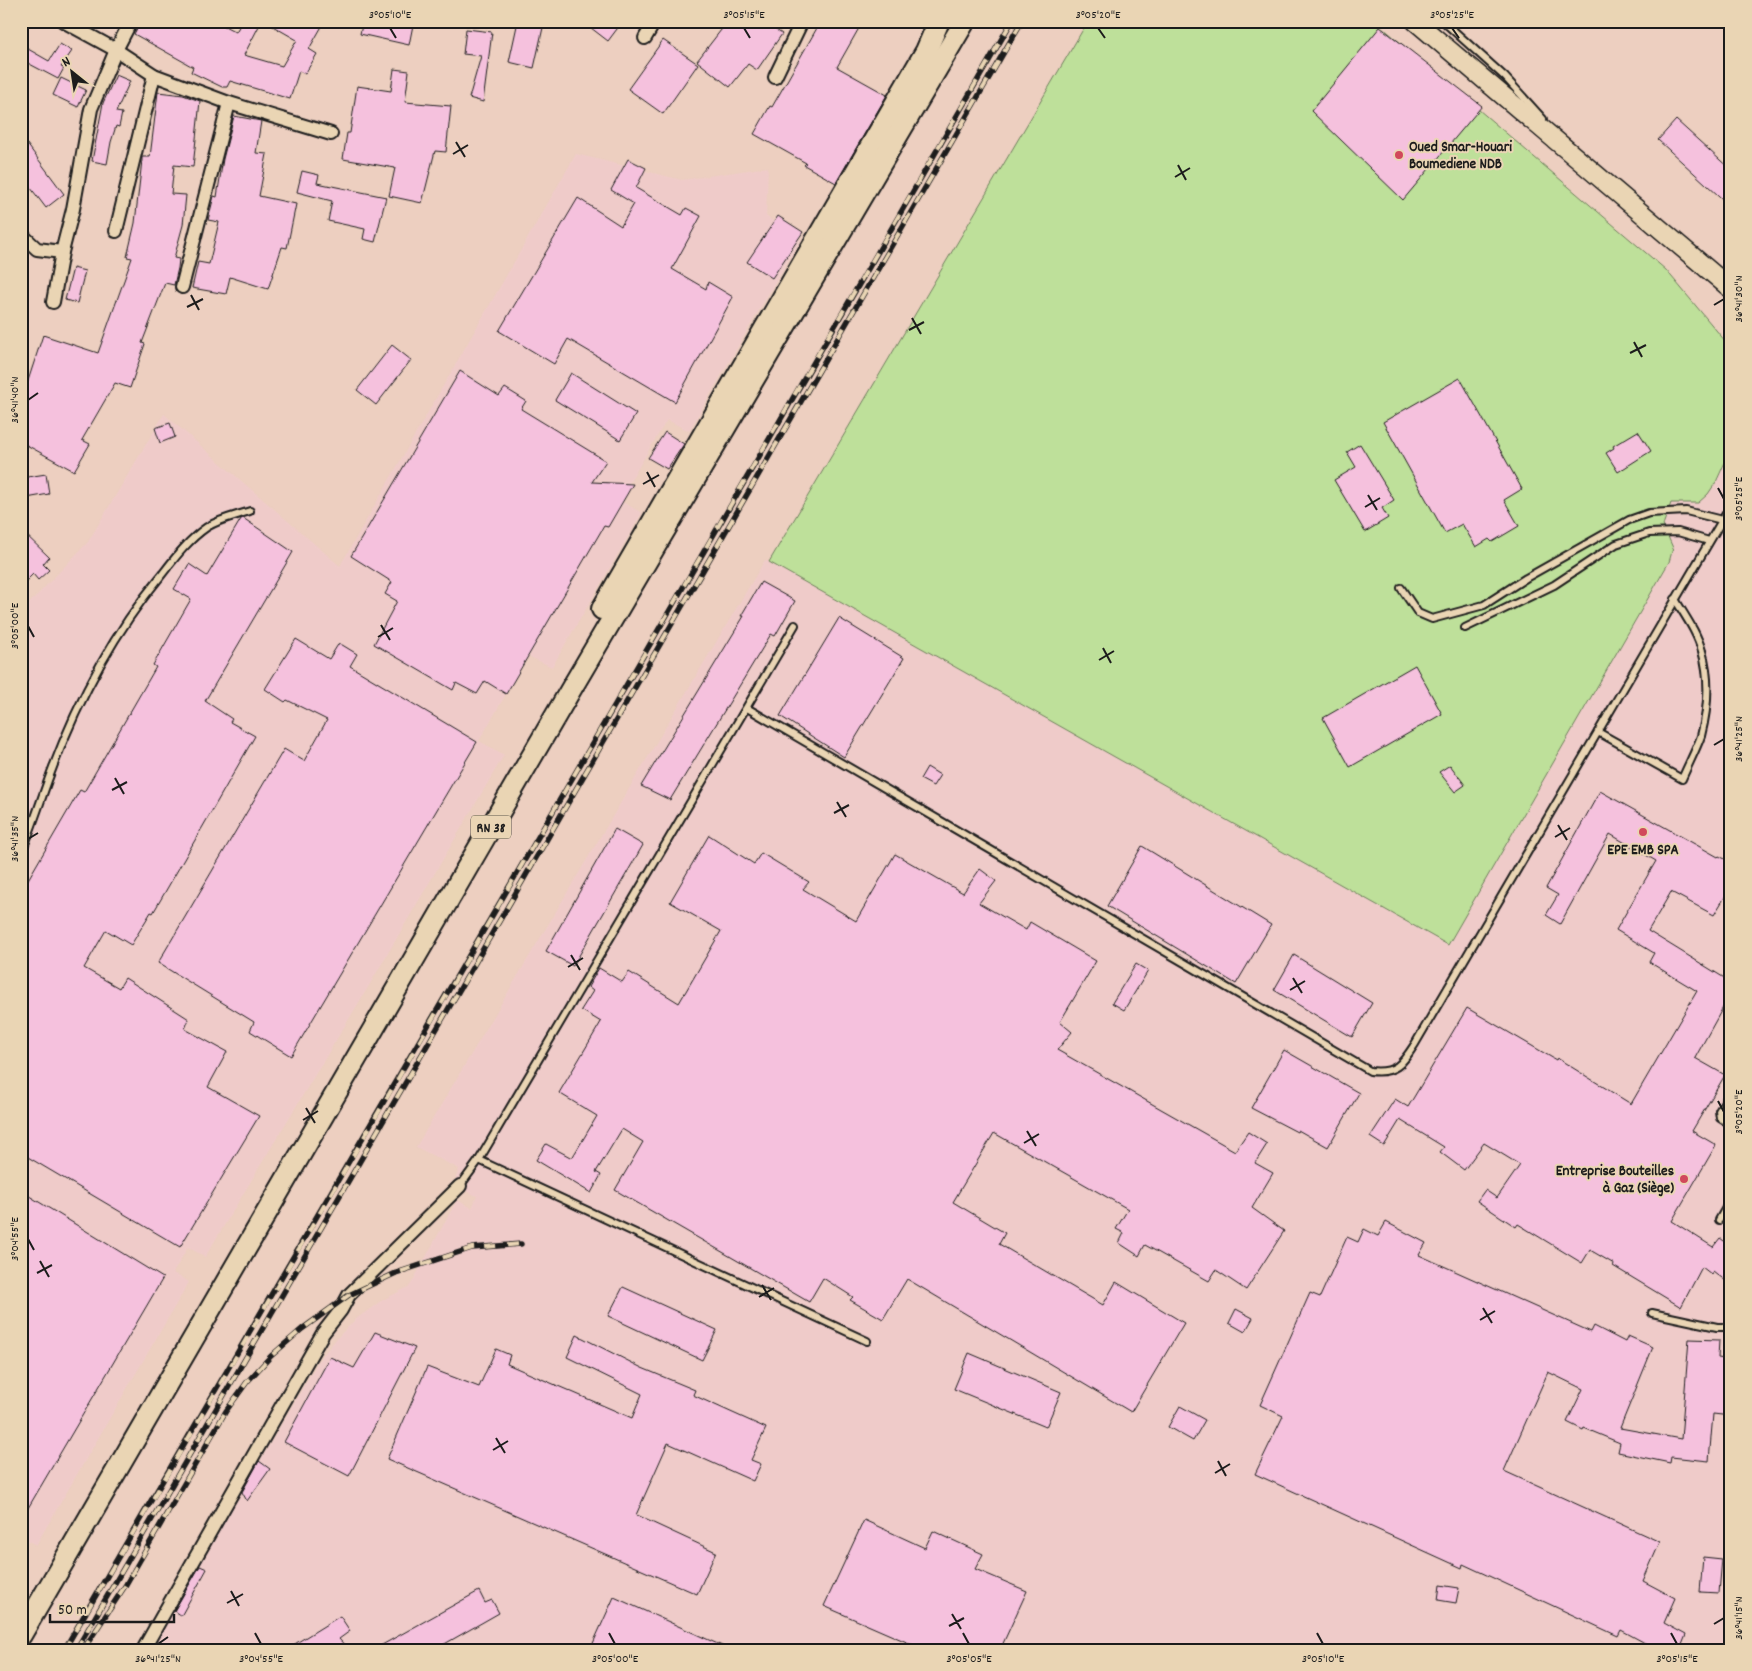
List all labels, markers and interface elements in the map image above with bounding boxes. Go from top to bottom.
text: 3°05'10"E [369,7,412,24]
text: 3°05'15"E [723,7,765,24]
text: 3°05'20"E [1075,7,1121,24]
text: 3°05'25"E [1430,7,1475,24]
north arrow [48,48,98,98]
text: N [59,52,75,73]
place label: Oued Smar-Houari Boumediene NDB [1409,137,1512,176]
marker: Oued Smar-Houari Boumediene NDB [1393,149,1405,161]
text: 36°41'30"N [1731,275,1748,323]
text: 36°41'40"N [7,377,24,423]
text: 3°05'25"E [1731,476,1748,521]
text: 3°05'00"E [7,602,24,649]
text: 36°41'25"N [1731,716,1748,762]
text: 36°41'35"N [7,816,24,862]
road number: RN 38 [471,816,511,839]
marker: EPE EMB SPA [1637,826,1649,838]
place label: EPE EMB SPA [1607,840,1679,862]
text: 3°05'20"E [1731,1089,1748,1135]
place label: Entreprise Bouteilles à Gaz (Siège) [1556,1161,1674,1200]
marker: Entreprise Bouteilles à Gaz (Siège) [1678,1173,1690,1185]
text: 3°04'55"E [7,1217,24,1261]
scale bar [50,1591,174,1623]
text: 36°41'15"N [1731,1596,1748,1640]
text: 50 m [58,1600,87,1622]
text: 36°41'25"N [135,1651,181,1668]
text: 3°04'55"E [239,1651,283,1668]
text: 3°05'00"E [592,1651,639,1668]
text: 3°05'05"E [946,1651,992,1668]
text: 3°05'10"E [1302,1651,1345,1668]
text: 3°05'15"E [1656,1651,1698,1668]

